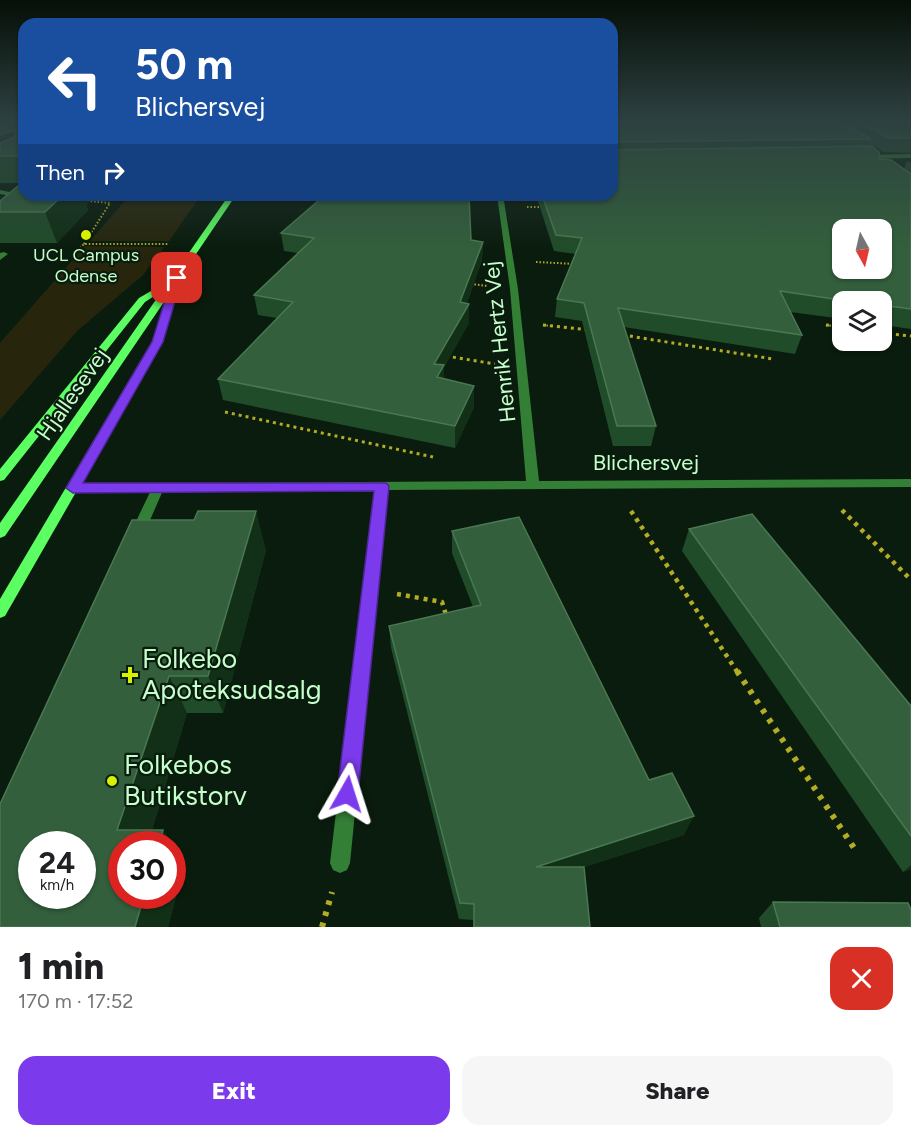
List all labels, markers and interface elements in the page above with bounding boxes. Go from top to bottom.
text: 50 m [135,39,233,90]
icon: left [36,42,114,120]
text: Blichersvej [135,90,266,123]
icon: right [97,156,130,189]
text: Then [36,159,85,186]
north arrow [832,219,892,279]
map controls [832,219,892,351]
marker: UCL Campus Odense [79,228,93,242]
place label: UCL Campus Odense [33,244,139,287]
pin [151,252,202,303]
street label: Henrik Hertz Vej [478,260,521,424]
icon: arrive [160,261,193,294]
button: layers [832,291,892,351]
street label: Hjallesevej [31,343,114,446]
street label: Blichersvej [593,449,699,476]
place label: Folkebo Apoteksudsalg [142,642,321,706]
marker: Folkebo Apoteksudsalg [123,668,137,682]
place label: Folkebos Butikstorv [124,748,247,812]
position arrow [315,762,379,826]
marker: Folkebos Butikstorv [105,774,119,788]
speed limit sign: 30 [108,831,186,909]
text: 24 [39,844,75,881]
text: km/h [40,876,74,894]
text: 1 min [18,945,104,988]
button: close [830,947,893,1010]
text: 170 m · 17:52 [18,989,133,1013]
button: Exit [18,1056,450,1125]
button: Share [462,1056,893,1125]

